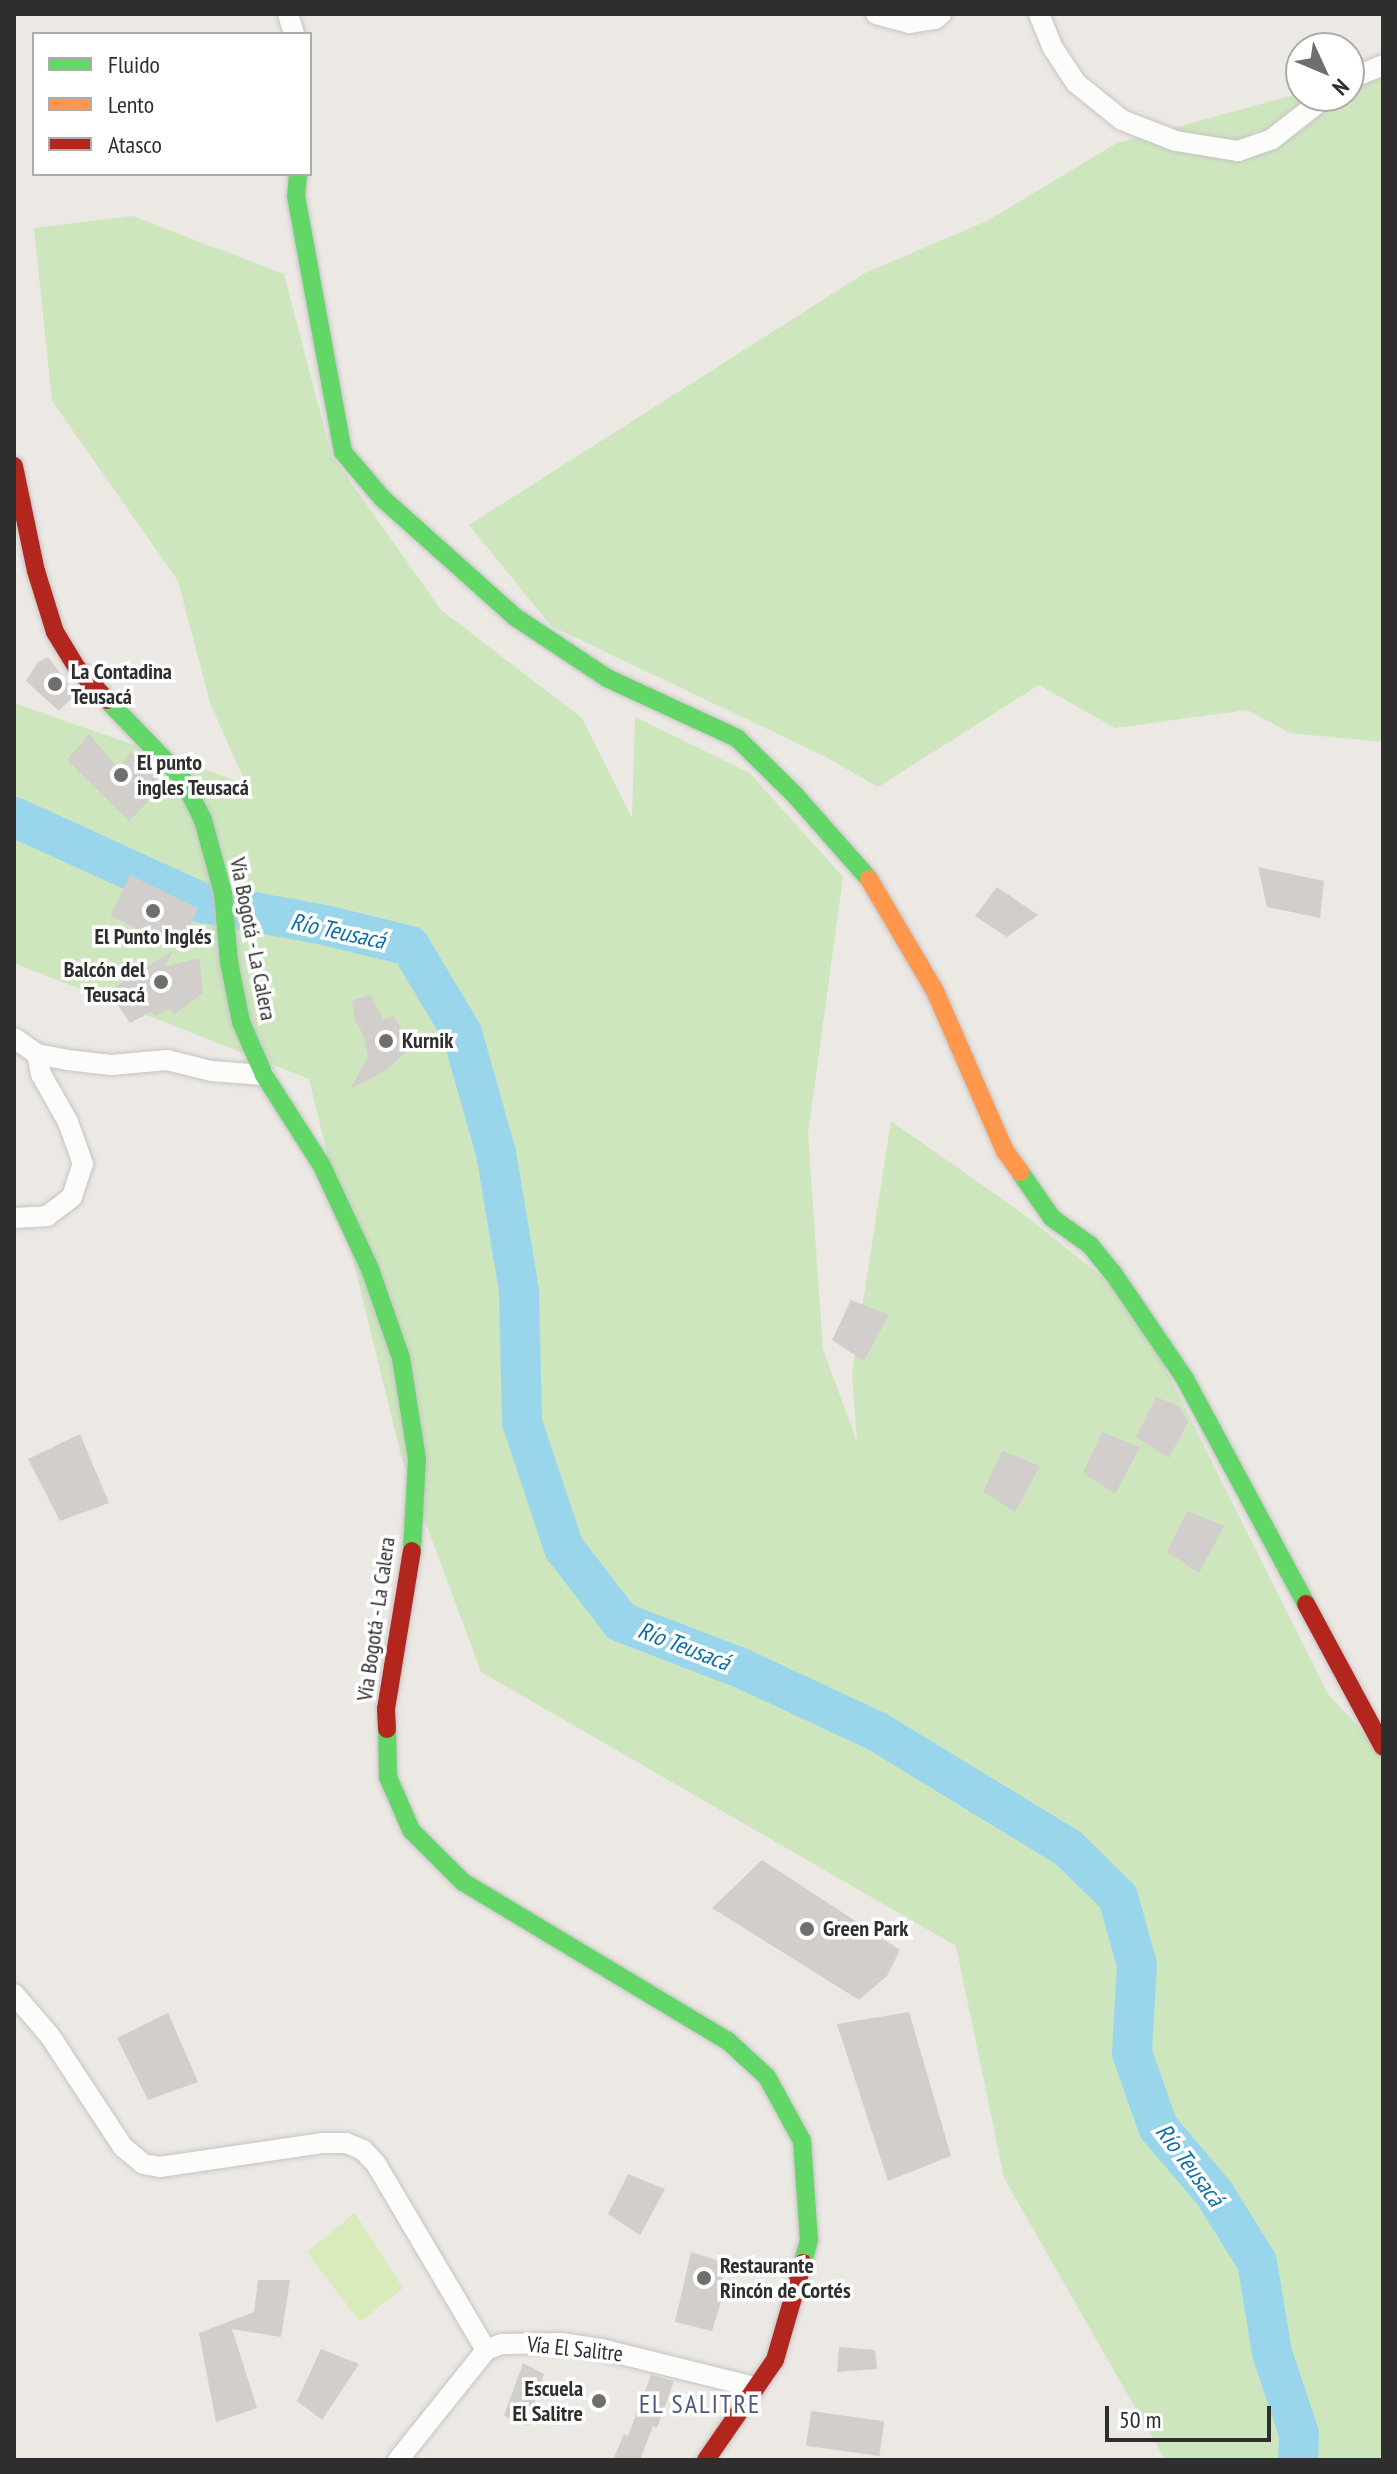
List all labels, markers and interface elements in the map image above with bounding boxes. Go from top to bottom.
legend [32,32,312,176]
north arrow [1285,32,1365,112]
text: Fluido [108,49,160,80]
text: N [1327,73,1355,101]
text: Lento [108,89,154,120]
text: Atasco [108,129,162,160]
place label: La Contadina Teusacá [71,658,172,710]
marker: La Contadina Teusacá [46,675,64,693]
place label: El punto ingles Teusacá [137,749,249,800]
marker: El punto ingles Teusacá [112,766,130,784]
street label: Vía Bogotá - La Calera [224,855,282,1023]
marker: El Punto Inglés [144,902,162,920]
water label: Río Teusacá [288,907,388,955]
place label: El Punto Inglés [94,924,212,950]
place label: Balcón del Teusacá [64,956,145,1008]
marker: Balcón del Teusacá [152,973,170,991]
place label: Kurnik [402,1028,453,1054]
marker: Kurnik [377,1032,395,1050]
street label: Vía Bogotá - La Calera [351,1534,401,1704]
water label: Río Teusacá [634,1615,734,1677]
place label: Green Park [823,1916,908,1942]
marker: Green Park [798,1920,816,1938]
water label: Río Teusacá [1149,2118,1231,2212]
place label: Restaurante Rincón de Cortés [720,2252,851,2304]
marker: Restaurante Rincón de Cortés [695,2269,713,2287]
street label: Vía El Salitre [526,2331,624,2367]
place label: Escuela El Salitre [512,2375,583,2426]
district label: EL SALITRE [639,2388,761,2420]
scale bar [1109,2390,1275,2440]
marker: Escuela El Salitre [590,2392,608,2410]
text: 50 m [1119,2404,1161,2435]

